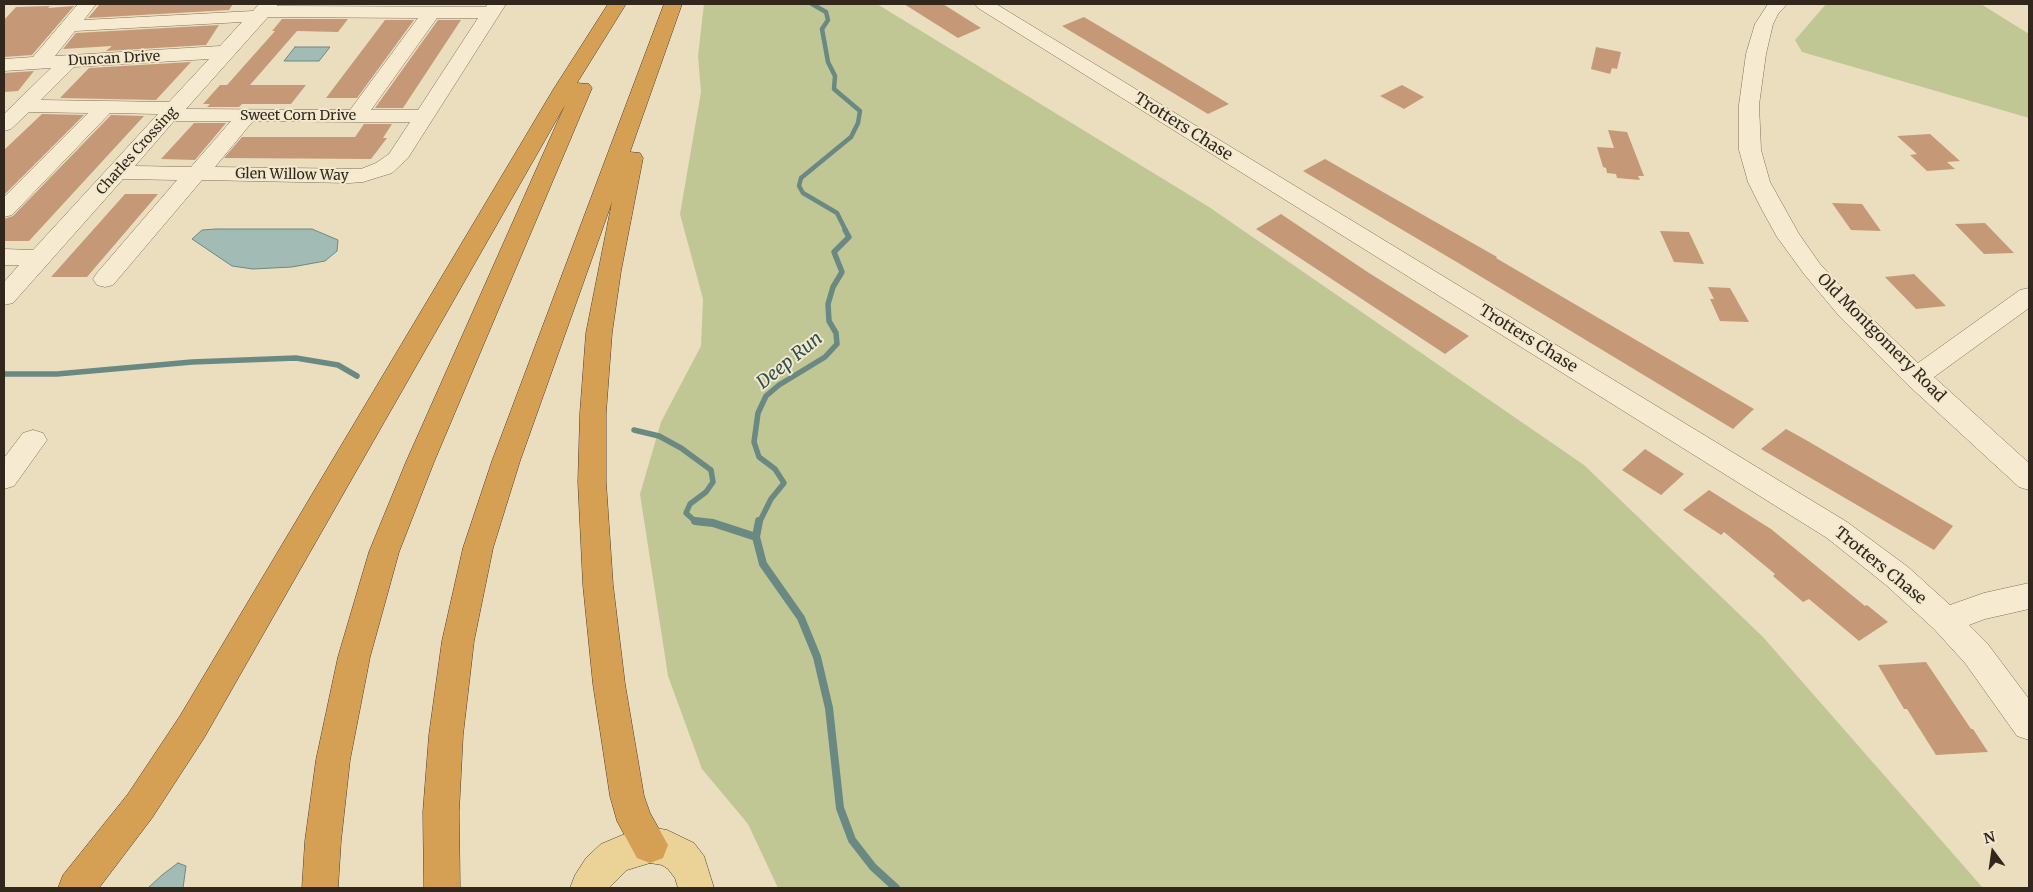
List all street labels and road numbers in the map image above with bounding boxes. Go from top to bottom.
street label: Duncan Drive [68,48,160,70]
street label: Trotters Chase [1130,89,1236,165]
street label: Charles Crossing [93,104,181,198]
street label: Sweet Corn Drive [240,108,356,124]
street label: Glen Willow Way [235,166,349,184]
street label: Old Montgomery Road [1813,270,1949,406]
street label: Trotters Chase [1475,301,1581,377]
street label: Trotters Chase [1830,523,1930,609]

